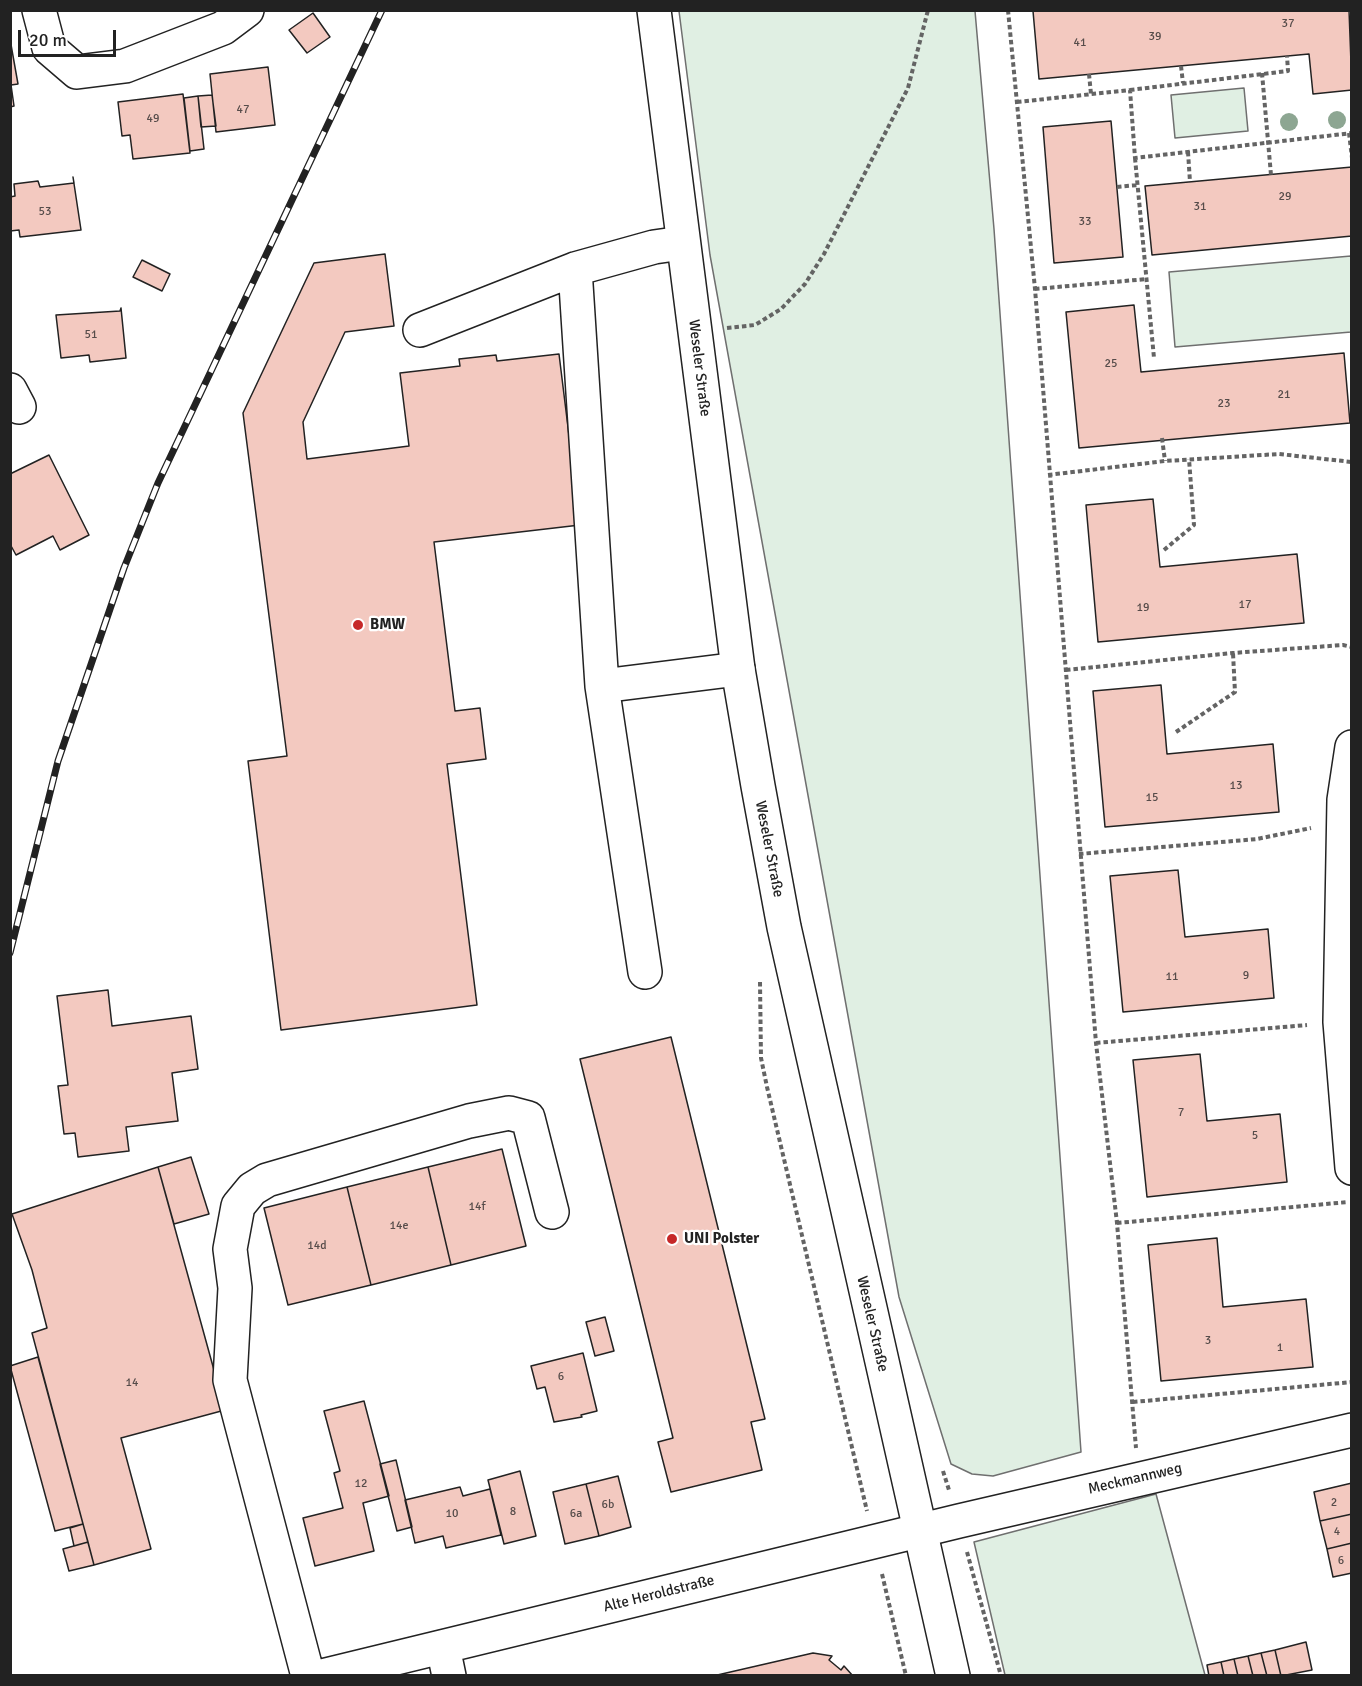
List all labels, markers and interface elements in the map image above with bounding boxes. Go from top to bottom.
house number: 37 [1282,17,1294,31]
scale bar [21,18,118,56]
text: 20 m [29,29,67,51]
house number: 39 [1149,30,1161,44]
house number: 41 [1074,36,1086,50]
house number: 47 [237,103,249,117]
house number: 49 [147,112,159,126]
house number: 29 [1279,190,1291,204]
house number: 31 [1194,200,1206,214]
house number: 53 [39,205,51,219]
house number: 33 [1079,215,1091,229]
street label: Weseler Straße [684,318,714,418]
house number: 51 [85,328,97,342]
house number: 25 [1105,357,1117,371]
house number: 21 [1278,388,1290,402]
house number: 23 [1218,397,1230,411]
house number: 17 [1239,598,1251,612]
house number: 19 [1137,601,1149,615]
place label: BMW [370,616,405,634]
marker: BMW [351,618,365,632]
house number: 13 [1230,779,1242,793]
house number: 15 [1146,791,1158,805]
street label: Weseler Straße [751,799,787,899]
house number: 9 [1243,969,1249,983]
house number: 11 [1166,970,1178,984]
house number: 7 [1178,1106,1184,1120]
house number: 5 [1252,1129,1258,1143]
house number: 14f [469,1200,485,1214]
house number: 14e [390,1219,408,1233]
place label: UNI Polster [684,1230,759,1248]
marker: UNI Polster [665,1232,679,1246]
house number: 14d [307,1239,327,1253]
street label: Weseler Straße [852,1274,892,1374]
house number: 3 [1205,1334,1211,1348]
house number: 1 [1277,1341,1283,1355]
house number: 6 [558,1370,564,1384]
house number: 14 [126,1376,138,1390]
street label: Meckmannweg [1086,1459,1184,1499]
house number: 12 [355,1477,367,1491]
house number: 2 [1331,1496,1337,1510]
house number: 6b [602,1498,614,1512]
house number: 8 [510,1505,516,1519]
house number: 10 [446,1507,458,1521]
house number: 6a [570,1507,582,1521]
house number: 4 [1334,1525,1340,1539]
house number: 6 [1338,1554,1344,1568]
street label: Alte Heroldstraße [602,1572,716,1616]

